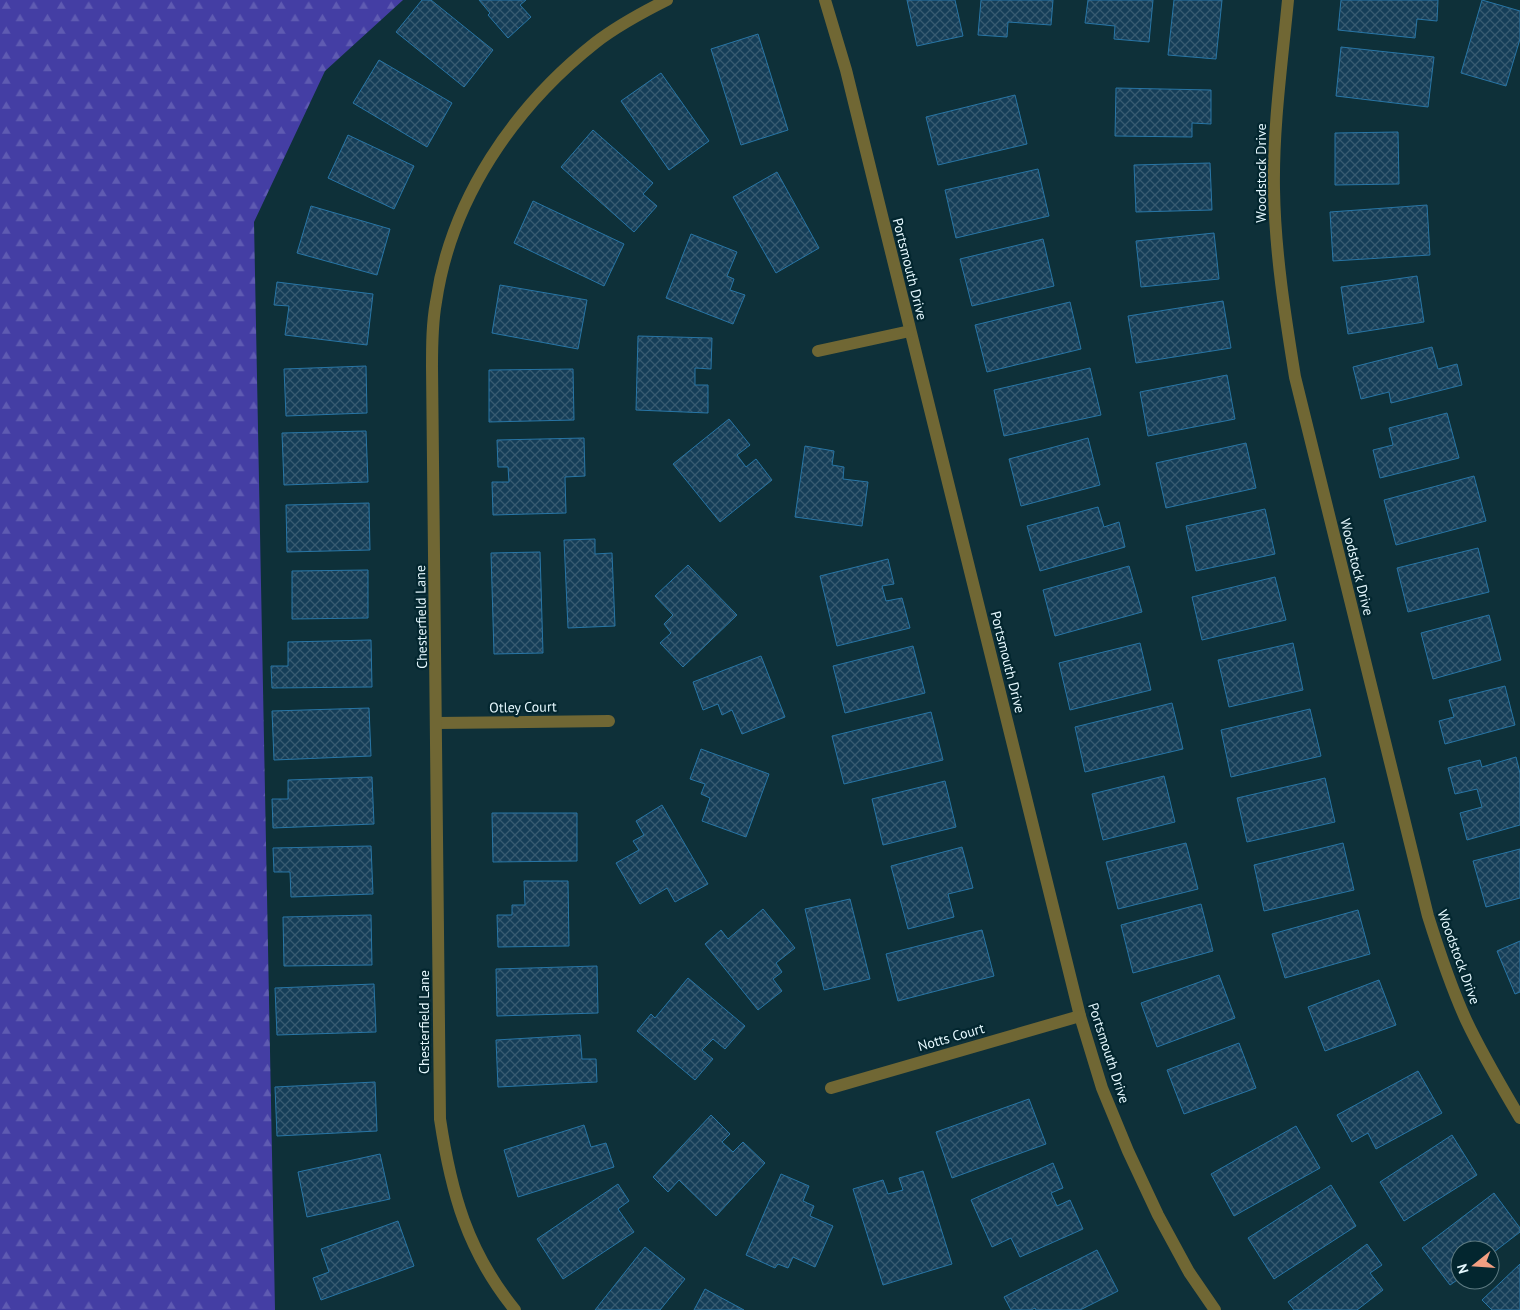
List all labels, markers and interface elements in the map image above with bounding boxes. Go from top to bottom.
street label: Woodstock Drive [1252,123,1270,223]
street label: Portsmouth Drive [889,216,931,322]
street label: Woodstock Drive [1336,517,1378,617]
street label: Chesterfield Lane [411,565,431,669]
street label: Portsmouth Drive [987,609,1029,715]
street label: Otley Court [489,697,557,717]
street label: Woodstock Drive [1434,907,1484,1007]
street label: Chesterfield Lane [415,970,433,1074]
street label: Portsmouth Drive [1084,1000,1134,1106]
street label: Notts Court [916,1019,987,1055]
north arrow [1450,1240,1500,1290]
text: N [1453,1262,1473,1276]

